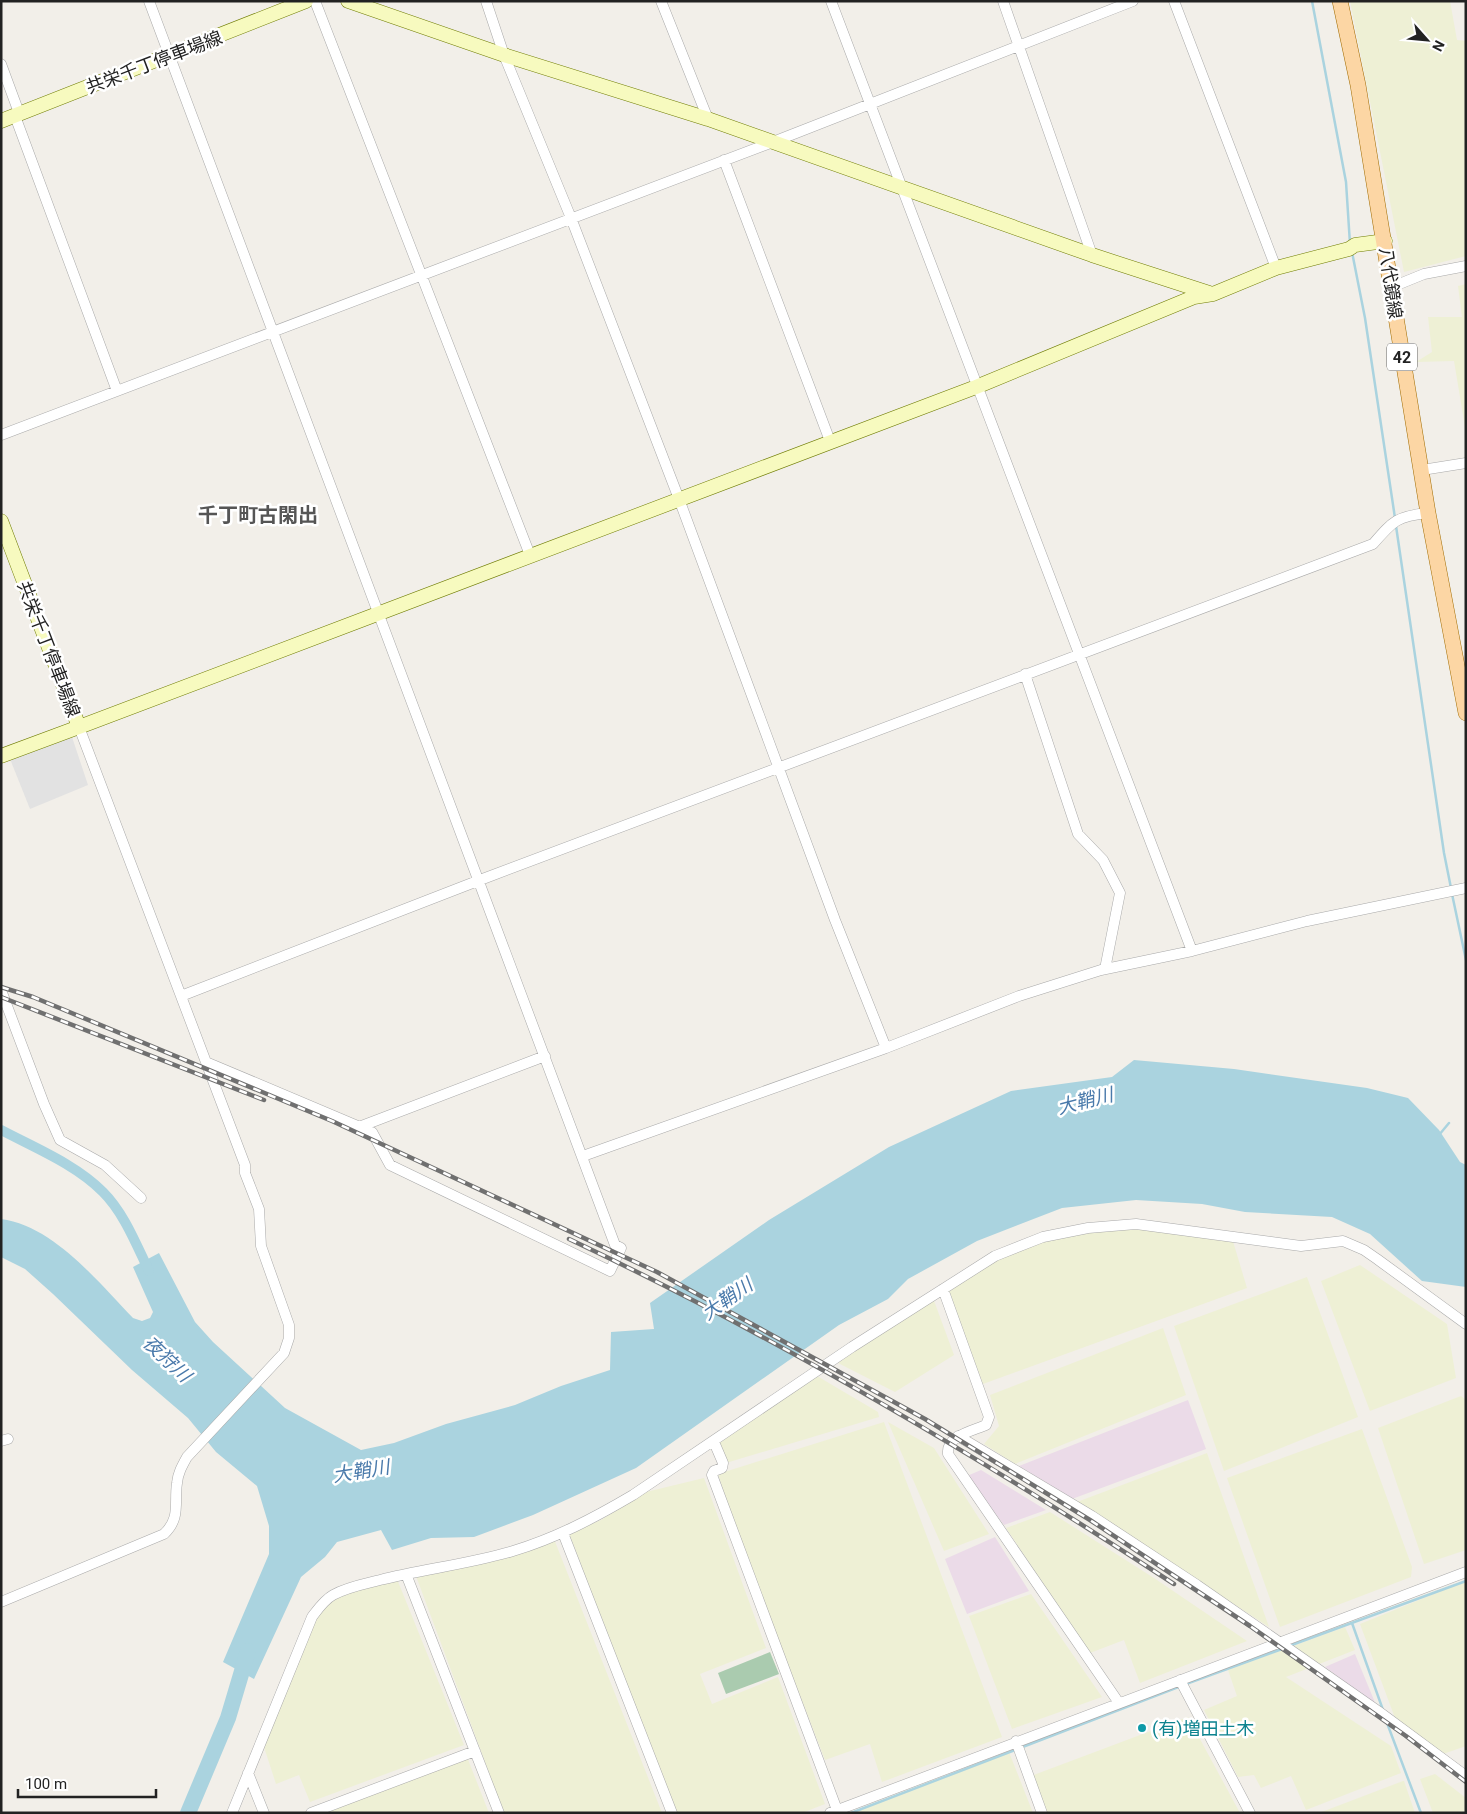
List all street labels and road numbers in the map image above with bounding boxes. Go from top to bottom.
street label: 共栄千丁停車場線 [83,26,225,98]
street label: 八代鏡線 [1376,246,1406,320]
road number: 42 [1387,344,1417,371]
street label: 共栄千丁停車場線 [13,578,85,720]

